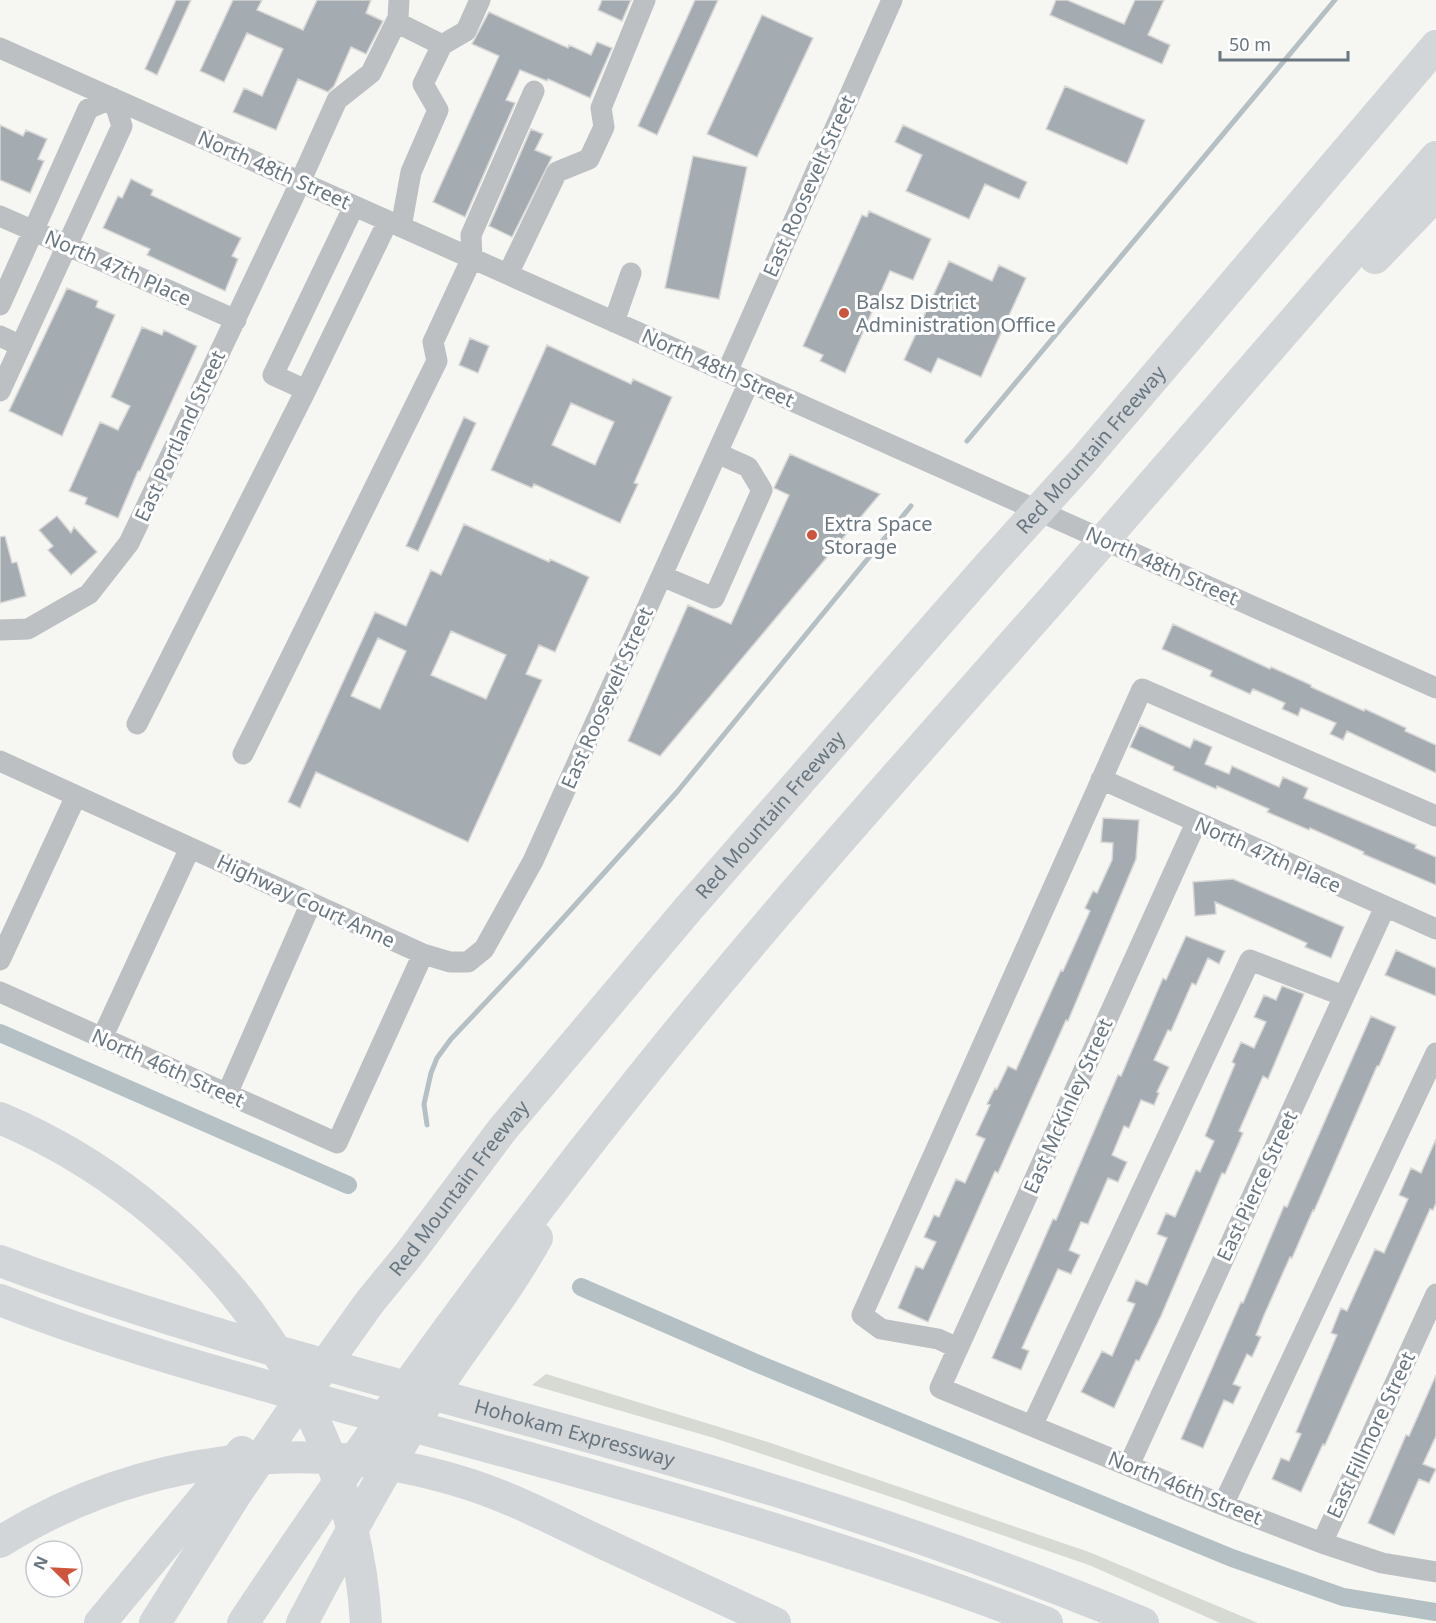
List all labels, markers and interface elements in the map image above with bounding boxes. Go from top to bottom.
scale bar [1220,24,1348,62]
text: 50 m [1229,32,1271,56]
street label: East Roosevelt Street [756,91,861,281]
street label: North 48th Street [194,124,355,215]
street label: North 47th Place [41,223,196,312]
place label: Balsz District Administration Office [856,288,1056,338]
marker: Balsz District Administration Office [837,306,851,320]
street label: North 48th Street [638,322,799,413]
street label: East Portland Street [128,346,231,526]
street label: Red Mountain Freeway [1010,359,1172,539]
place label: Extra Space Storage [824,510,933,560]
street label: North 48th Street [1082,520,1243,611]
marker: Extra Space Storage [805,528,819,542]
street label: East Roosevelt Street [554,603,659,793]
street label: Red Mountain Freeway [689,724,851,905]
street label: North 47th Place [1191,810,1346,899]
street label: Highway Court Anne [213,847,400,954]
street label: East McKinley Street [1017,1014,1118,1198]
street label: North 46th Street [88,1022,249,1113]
street label: Red Mountain Freeway [382,1093,535,1281]
street label: East Pierce Street [1210,1106,1303,1265]
street label: East Fillmore Street [1320,1347,1421,1523]
street label: Hohokam Expressway [471,1392,679,1473]
street label: North 46th Street [1104,1444,1266,1531]
north arrow [24,1539,84,1599]
text: N [28,1552,53,1573]

